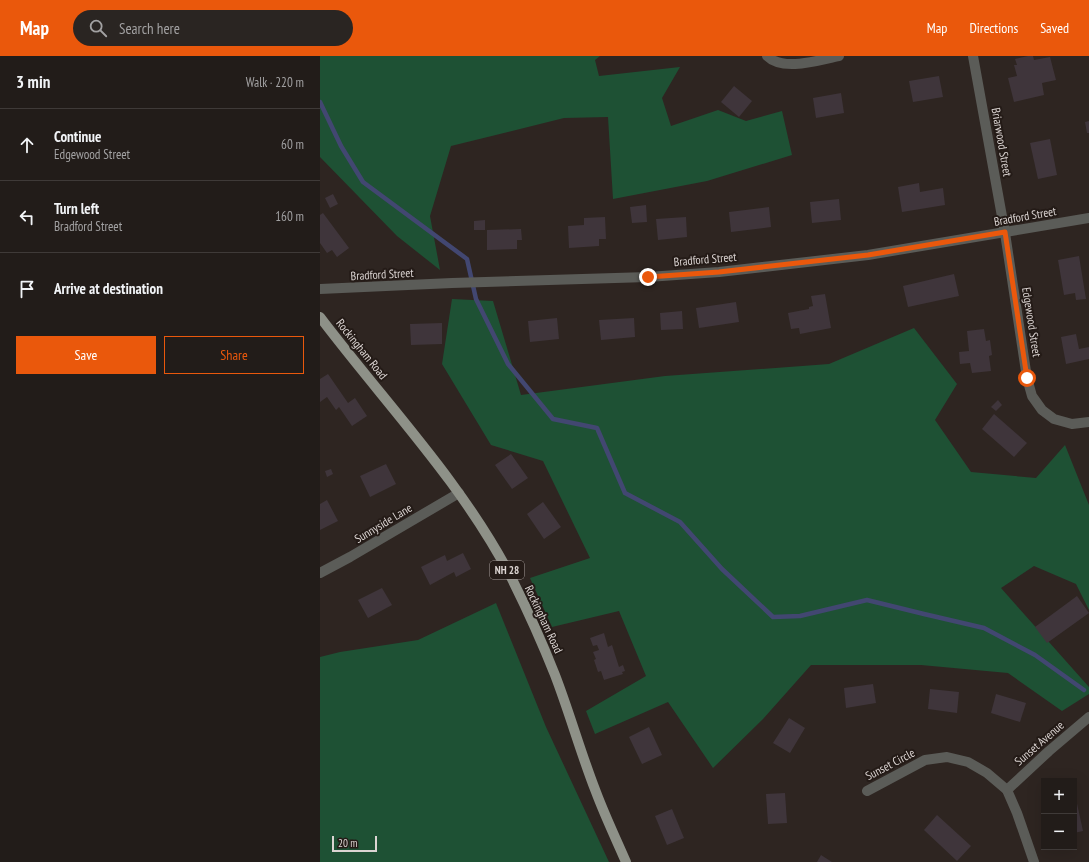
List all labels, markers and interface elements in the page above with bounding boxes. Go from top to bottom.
search box [73,10,353,46]
text: Map [20,16,49,40]
icon: search [87,17,109,39]
text: Search here [119,19,180,38]
text: Map [927,19,947,37]
text: Directions [969,19,1018,37]
text: Saved [1040,19,1069,37]
text: 3 min [16,71,50,93]
text: Walk · 220 m [246,74,304,91]
street label: Briarwood Street [989,106,1016,178]
text: Continue [54,127,101,146]
icon: ahead [16,134,38,156]
text: 60 m [281,136,304,153]
text: Edgewood Street [54,146,130,163]
text: Turn left [54,199,99,218]
street label: Bradford Street [993,203,1058,229]
icon: left [16,206,38,228]
text: 160 m [275,208,304,225]
text: Bradford Street [54,218,122,235]
street label: Bradford Street [673,249,738,269]
street label: Bradford Street [350,265,415,283]
route end [639,268,657,286]
icon: arrive [16,278,38,300]
text: Arrive at destination [54,279,163,298]
street label: Edgewood Street [1019,286,1045,359]
street label: Rockingham Road [333,316,391,382]
button: Save [16,336,156,374]
button: Share [164,336,304,374]
route start [1018,369,1036,387]
street label: Sunnyside Lane [351,500,415,546]
road number: NH 28 [490,561,524,579]
street label: Rockingham Road [522,583,566,655]
street label: Sunset Avenue [1011,717,1067,769]
street label: Sunset Circle [863,745,917,783]
map controls [1041,778,1077,850]
button: + [1041,778,1077,814]
button: − [1041,814,1077,850]
scale bar [332,834,377,853]
text: 20 m [338,836,357,850]

